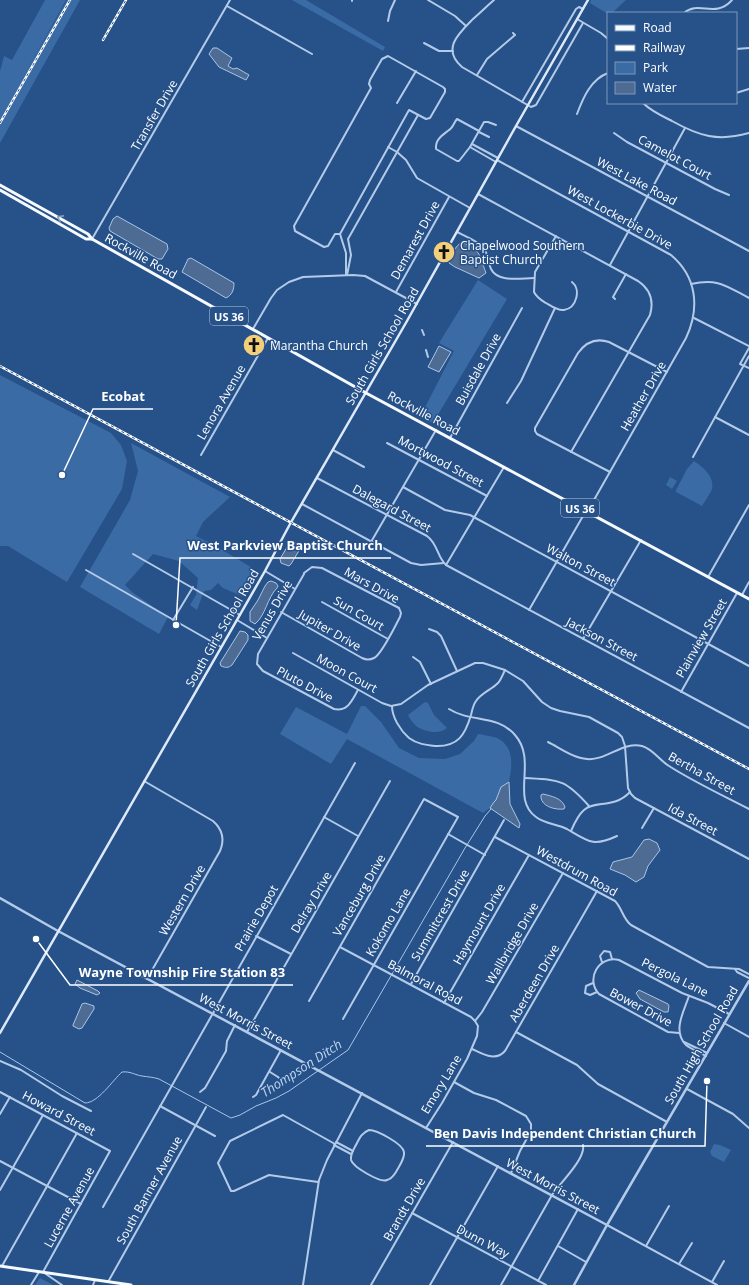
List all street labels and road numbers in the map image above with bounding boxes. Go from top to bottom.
street label: Transfer Drive [127,76,181,154]
street label: Camelot Court [635,130,715,184]
street label: West Lake Road [594,153,680,209]
street label: West Lockerbie Drive [564,181,676,253]
street label: Demarest Drive [386,197,444,282]
street label: Rockville Road [102,229,180,283]
street label: South Girls School Road [341,284,423,408]
road number: US 36 [210,307,248,325]
street label: Buisdale Drive [451,330,505,408]
street label: Heather Drive [616,358,670,434]
street label: Lenora Avenue [193,361,250,443]
street label: Rockville Road [385,387,463,439]
street label: Mortwood Street [395,431,487,491]
street label: Dalegard Street [350,480,434,536]
road number: US 36 [561,499,599,517]
street label: Walton Street [543,540,619,590]
street label: Mars Drive [341,563,403,607]
street label: South Girls School Road [181,566,263,690]
street label: Venus Drive [248,577,296,643]
street label: Sun Court [331,592,387,634]
street label: Plainview Street [671,595,731,681]
street label: Jupiter Drive [295,605,365,655]
street label: Jackson Street [562,613,641,665]
street label: Moon Court [314,649,380,697]
street label: Pluto Drive [274,662,336,706]
street label: Bertha Street [665,748,739,798]
street label: Ida Street [665,799,721,839]
street label: Westdrum Road [533,842,621,900]
street label: Vanceburg Drive [329,851,390,939]
street label: Western Drive [155,861,209,939]
street label: Summitcrest Drive [407,866,473,964]
street label: Delray Drive [286,868,336,936]
street label: Haymount Drive [449,880,509,968]
street label: Prairie Depot [230,882,282,954]
street label: Kokomo Lane [361,884,415,959]
street label: Wallbridge Drive [482,899,543,987]
street label: Aberdeen Drive [505,941,563,1025]
street label: Pergola Lane [639,953,712,1001]
street label: Balmoral Road [385,955,465,1009]
street label: Bower Drive [607,983,675,1031]
street label: South High School Road [660,983,742,1107]
street label: West Morris Street [196,989,296,1053]
street label: Emory Lane [417,1051,465,1117]
street label: Howard Street [19,1086,99,1140]
street label: South Banner Avenue [112,1132,186,1247]
street label: West Morris Street [503,1154,603,1218]
street label: Lucerne Avenue [40,1163,98,1250]
street label: Brandt Drive [379,1174,429,1244]
street label: Dunn Way [454,1220,513,1263]

